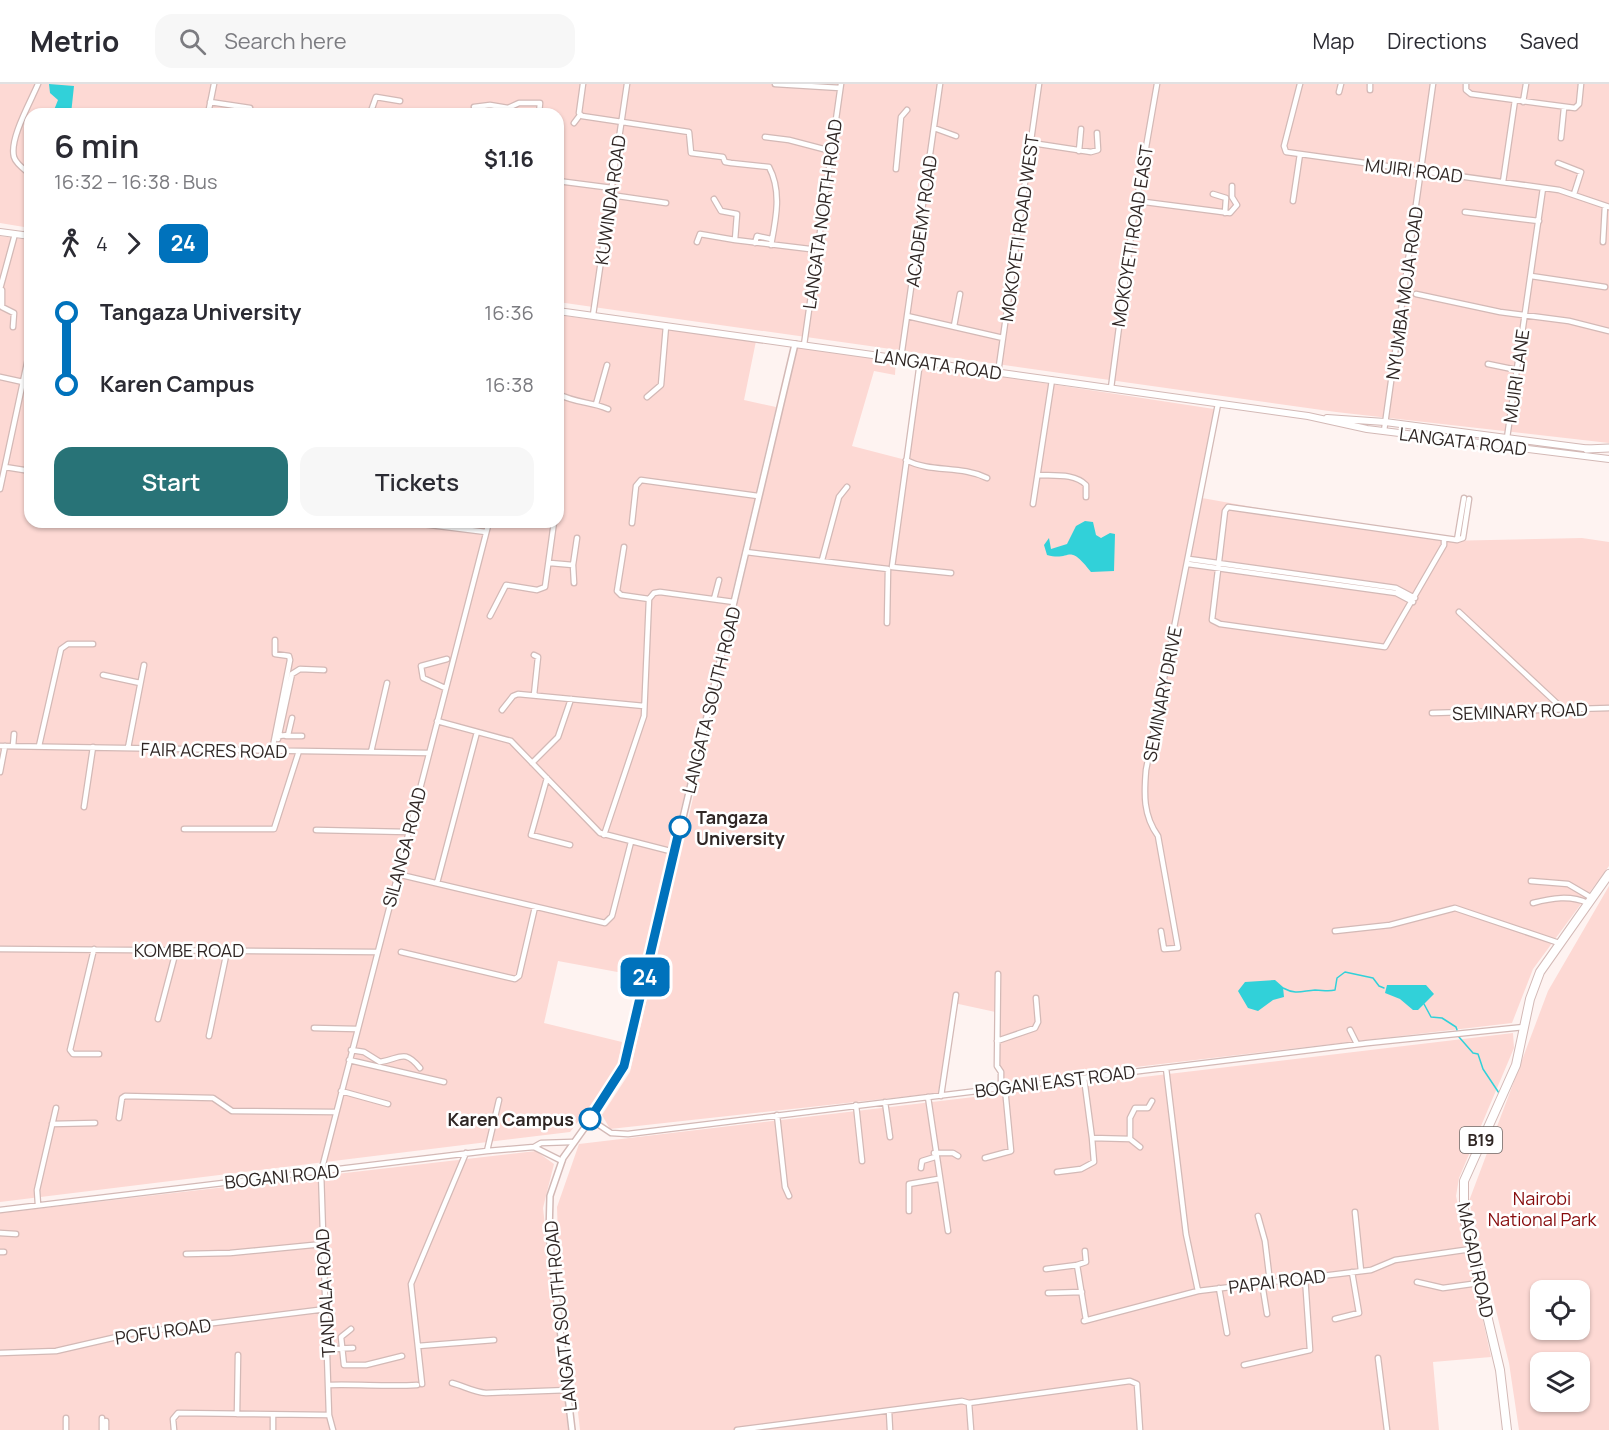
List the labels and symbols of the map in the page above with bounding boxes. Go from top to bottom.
street label: LANGATA NORTH ROAD [797,117,847,311]
street label: MOKOYETI ROAD WEST [994,132,1044,323]
street label: KUWINDA ROAD [589,134,631,266]
street label: MOKOYETI ROAD EAST [1106,143,1158,329]
street label: MUIRI ROAD [1364,152,1464,188]
street label: ACADEMY ROAD [900,154,942,288]
street label: NYUMBA MOJA ROAD [1380,205,1428,381]
street label: MUIRI LANE [1498,328,1534,424]
street label: LANGATA ROAD [873,343,1003,385]
street label: LANGATA ROAD [1398,421,1528,461]
street label: LANGATA SOUTH ROAD [676,604,746,796]
street label: SEMINARY DRIVE [1137,624,1187,764]
street label: SEMINARY ROAD [1452,697,1588,725]
street label: FAIR ACRES ROAD [140,737,288,763]
street label: SILANGA ROAD [376,784,432,910]
place label: Tangaza University [696,805,785,850]
marker: Tangaza University [669,816,691,838]
street label: KOMBE ROAD [134,938,244,962]
line badge: 24 [618,958,672,996]
street label: BOGANI EAST ROAD [973,1059,1137,1103]
place label: Karen Campus [448,1107,574,1131]
marker: Karen Campus [579,1108,601,1130]
road number: B19 [1460,1127,1502,1153]
street label: BOGANI ROAD [223,1158,341,1194]
park label: Nairobi National Park [1488,1186,1597,1231]
street label: MAGADI ROAD [1452,1200,1500,1320]
street label: LANGATA SOUTH ROAD [538,1219,582,1413]
street label: TANDALA ROAD [310,1228,340,1358]
street label: PAPAI ROAD [1227,1263,1327,1299]
street label: POFU ROAD [113,1312,213,1350]

